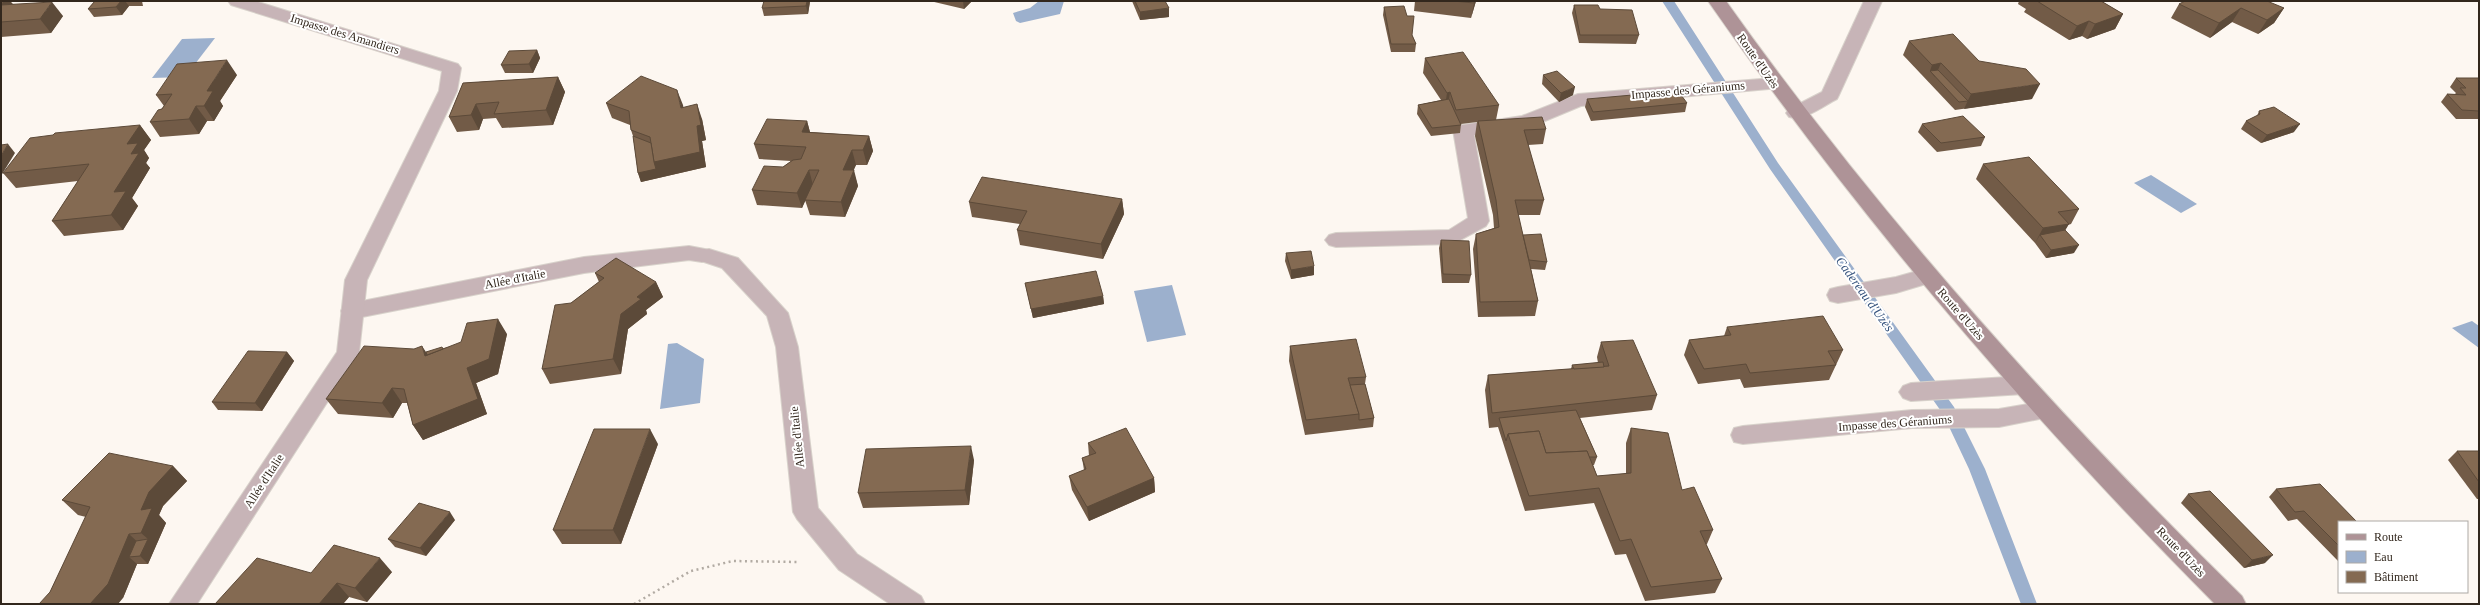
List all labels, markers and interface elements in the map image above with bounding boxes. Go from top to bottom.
street label: Impasse des Amandiers [289,11,402,57]
street label: Route d'Uzès [1734,31,1782,91]
street label: Impasse des Géraniums [1631,78,1746,102]
water label: Cadereau d'Uzès [1833,254,1897,334]
street label: Allée d'Italie [483,266,547,292]
street label: Route d'Uzès [1935,285,1987,343]
street label: Allée d'Italie [787,406,807,468]
street label: Impasse des Géraniums [1838,412,1953,434]
street label: Allée d'Italie [241,451,287,511]
legend [2338,521,2468,593]
street label: Route d'Uzès [2154,524,2208,580]
text: Route [2374,530,2403,544]
text: Eau [2374,550,2393,564]
text: Bâtiment [2374,570,2419,584]

